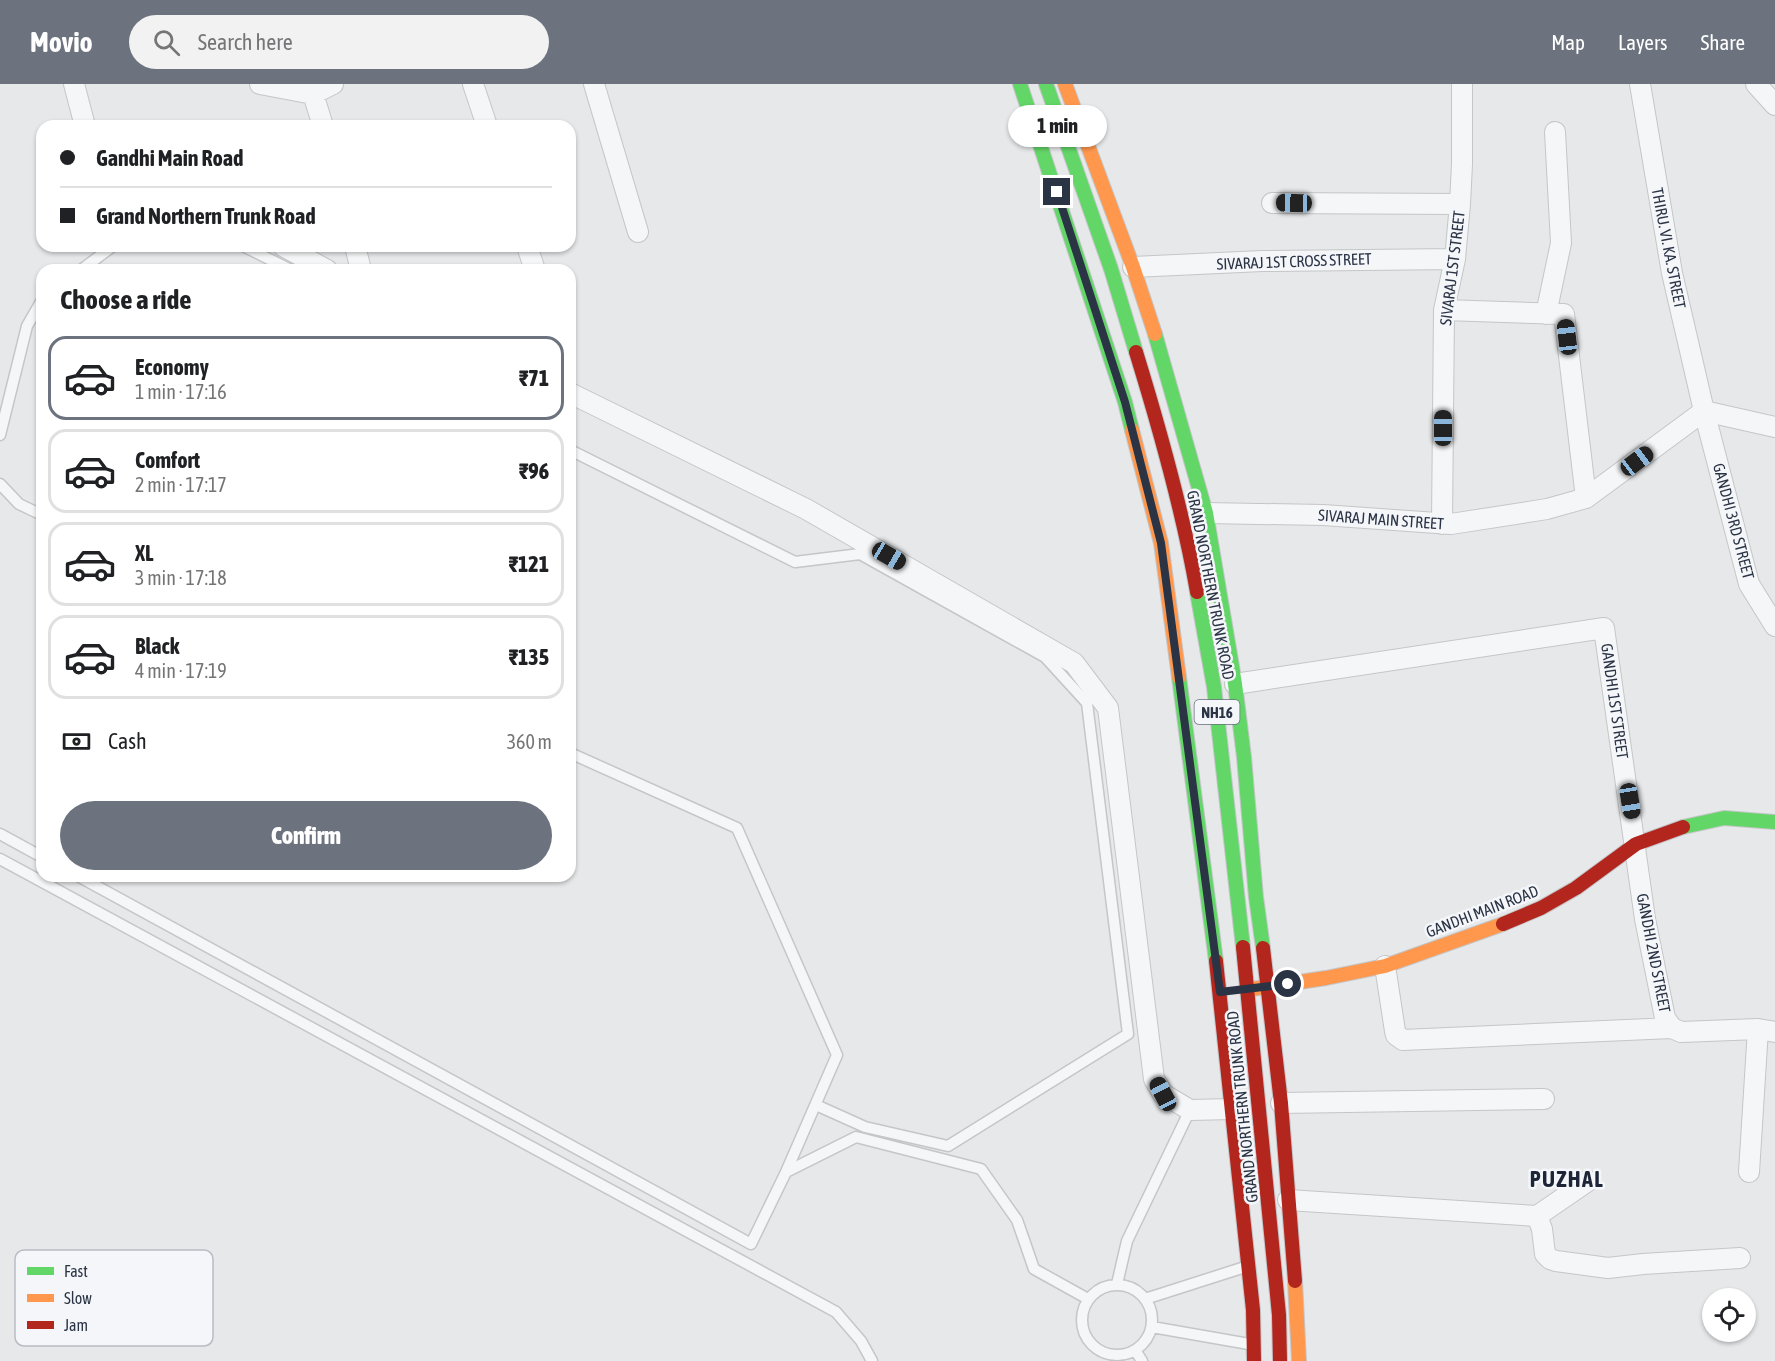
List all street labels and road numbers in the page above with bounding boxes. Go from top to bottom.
street label: THIRU. VI. KA. STREET [1648,186,1690,310]
street label: SIVARAJ 1ST STREET [1436,210,1468,326]
street label: SIVARAJ 1ST CROSS STREET [1216,249,1372,273]
street label: GANDHI 3RD STREET [1710,461,1758,581]
street label: GRAND NORTHERN TRUNK ROAD [1184,489,1238,681]
street label: SIVARAJ MAIN STREET [1318,506,1444,532]
street label: GANDHI 1ST STREET [1598,642,1632,760]
road number: NH16 [1194,700,1240,724]
street label: GANDHI MAIN ROAD [1423,881,1541,941]
street label: GANDHI 2ND STREET [1634,892,1674,1014]
street label: GRAND NORTHERN TRUNK ROAD [1223,1010,1261,1204]

